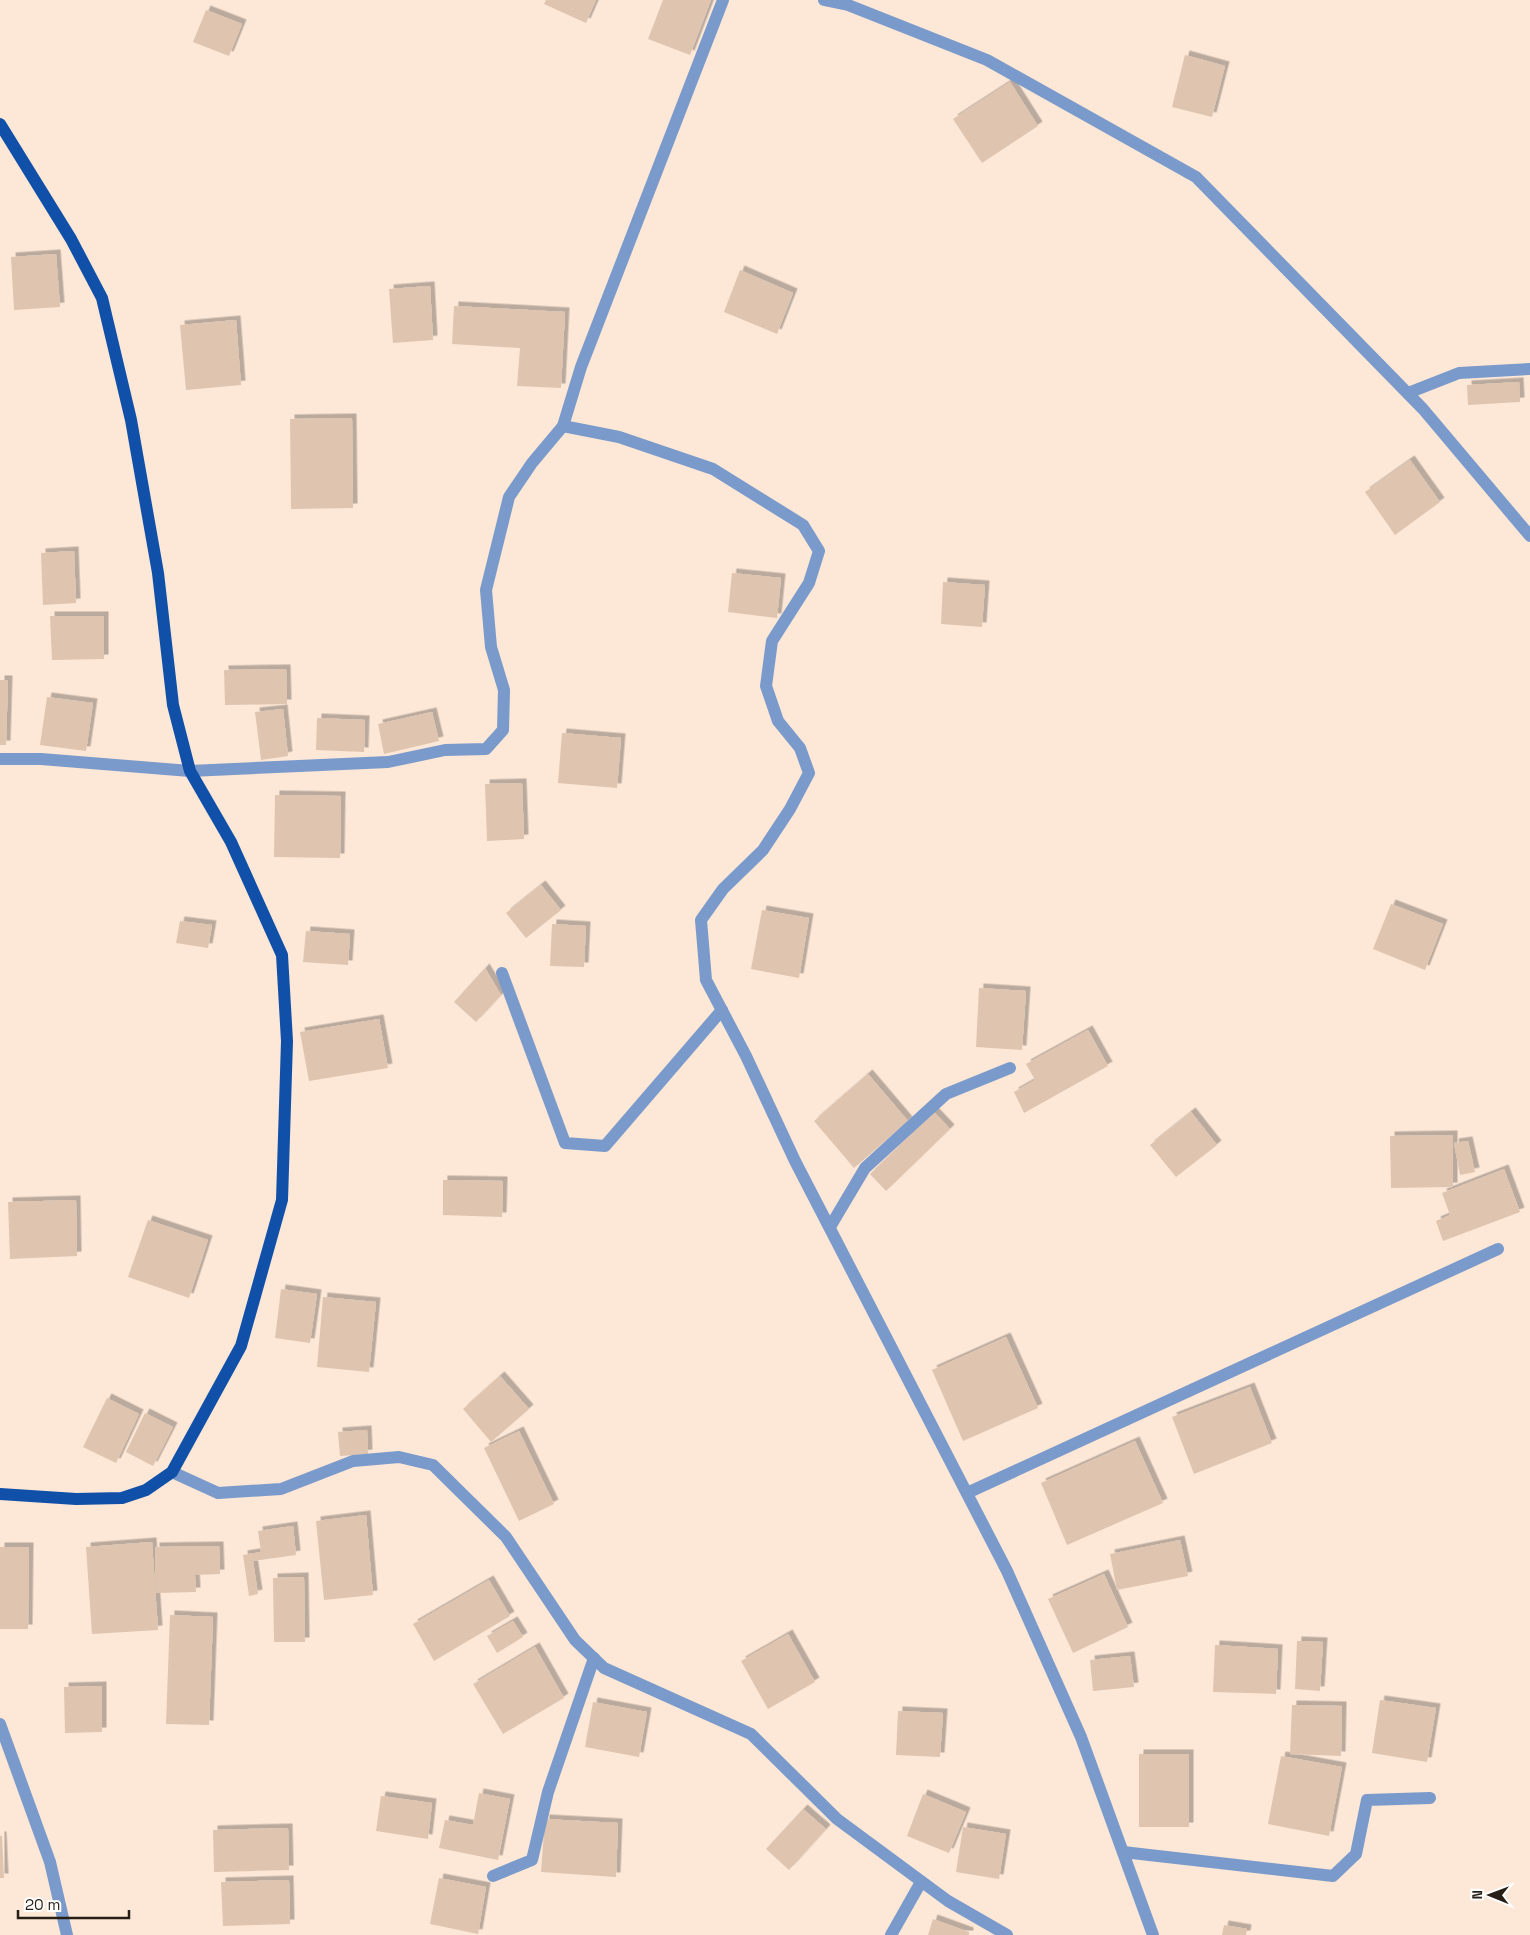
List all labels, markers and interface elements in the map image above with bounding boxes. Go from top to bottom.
north arrow [1465,1870,1515,1920]
scale bar [18,1888,129,1920]
text: N [1468,1890,1486,1900]
text: 20 m [25,1895,60,1914]

